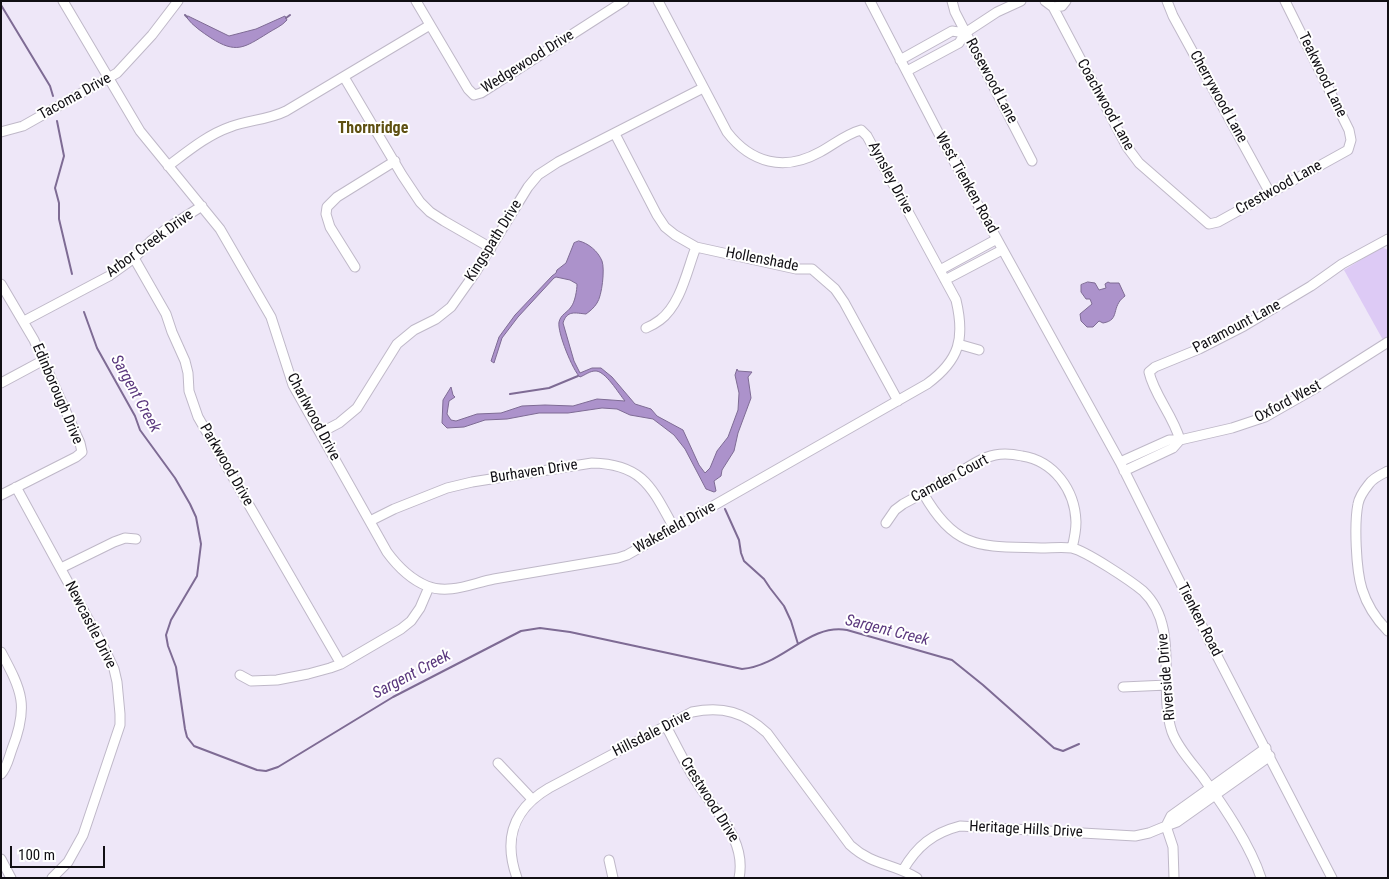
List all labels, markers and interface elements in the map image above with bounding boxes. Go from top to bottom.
street label: Wedgewood Drive [478,26,578,98]
street label: Teakwood Lane [1294,30,1350,120]
street label: Rosewood Lane [961,35,1021,127]
street label: Cherrywood Lane [1185,48,1251,146]
street label: Coachwood Lane [1072,56,1138,154]
street label: Tacoma Drive [35,70,115,124]
district label: Thornridge [338,119,408,139]
street label: West Tienken Road [931,129,1001,237]
street label: Aynsley Drive [864,139,916,217]
street label: Crestwood Lane [1233,157,1325,219]
street label: Kingspath Drive [462,197,526,285]
street label: Arbor Creek Drive [103,206,197,282]
street label: Hollenshade [724,244,800,276]
street label: Paramount Lane [1190,296,1284,358]
street label: Edinborough Drive [28,341,86,447]
water label: Sargent Creek [106,352,164,436]
street label: Charlwood Drive [282,370,344,464]
street label: Oxford West [1252,377,1324,427]
street label: Parkwood Drive [195,421,257,509]
street label: Camden Court [908,451,992,507]
street label: Burhaven Drive [489,456,579,488]
street label: Wakefield Drive [631,498,719,558]
street label: Newcastle Drive [60,578,120,672]
street label: Tienken Road [1173,580,1225,660]
water label: Sargent Creek [843,611,931,651]
street label: Riverside Drive [1154,633,1180,721]
water label: Sargent Creek [370,646,454,704]
street label: Hillsdale Drive [610,707,694,761]
street label: Crestwood Drive [676,754,742,846]
street label: Heritage Hills Drive [969,818,1083,842]
scale bar [12,836,108,868]
text: 100 m [18,846,55,864]

